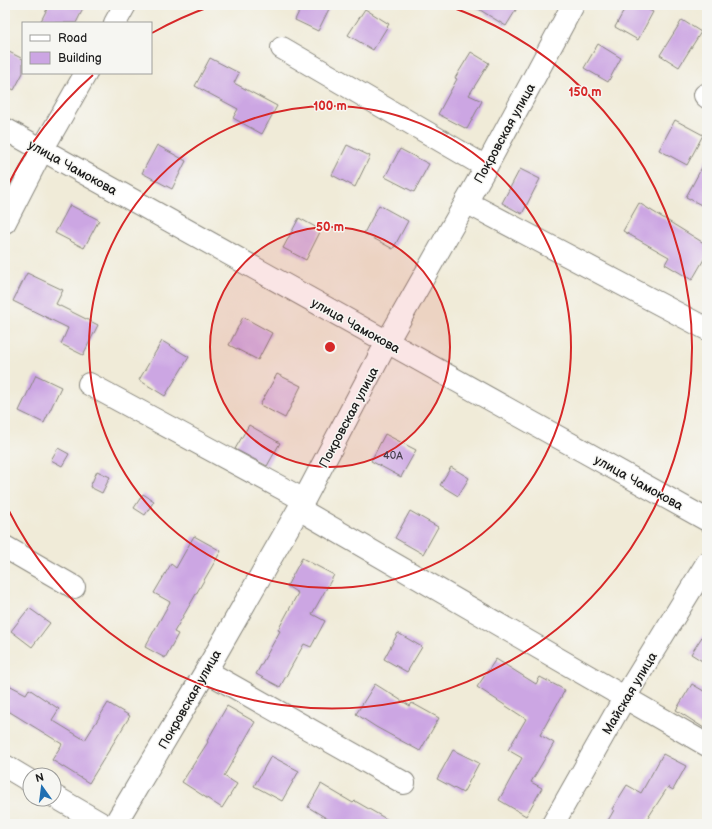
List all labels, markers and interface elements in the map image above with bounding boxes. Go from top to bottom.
legend [22,22,152,74]
text: Road [58,31,87,46]
text: Building [58,51,102,66]
street label: Покровская улица [471,80,539,186]
text: 150 m [569,85,601,100]
text: 100 m [313,99,347,114]
street label: улица Чамокова [25,137,120,199]
text: 50 m [316,220,344,235]
street label: улица Чамокова [308,295,403,357]
centre of rings [323,340,337,354]
street label: Покровская улица [316,364,382,471]
house number: 40А [383,449,403,462]
street label: улица Чамокова [591,452,686,514]
street label: Покровская улица [155,647,225,752]
street label: Майская улица [599,649,661,738]
north arrow [22,767,62,807]
text: N [34,770,45,785]

